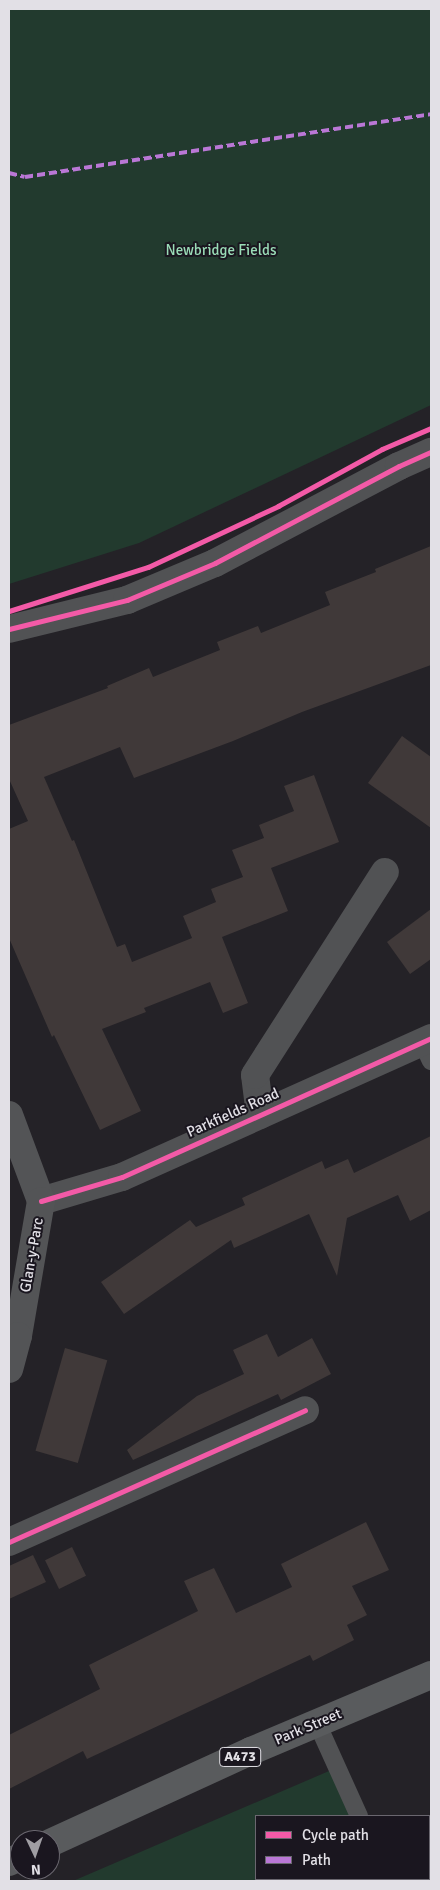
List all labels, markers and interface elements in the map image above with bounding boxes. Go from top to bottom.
park label: Newbridge Fields [165,242,277,260]
street label: Parkfields Road [184,1085,282,1141]
street label: Glan-y-Parc [17,1216,47,1294]
street label: Park Street [272,1705,344,1749]
road number: A473 [219,1745,261,1768]
legend [255,1815,430,1880]
text: Cycle path [302,1826,369,1844]
north arrow [10,1830,60,1880]
text: Path [302,1851,331,1869]
text: N [30,1861,41,1878]

